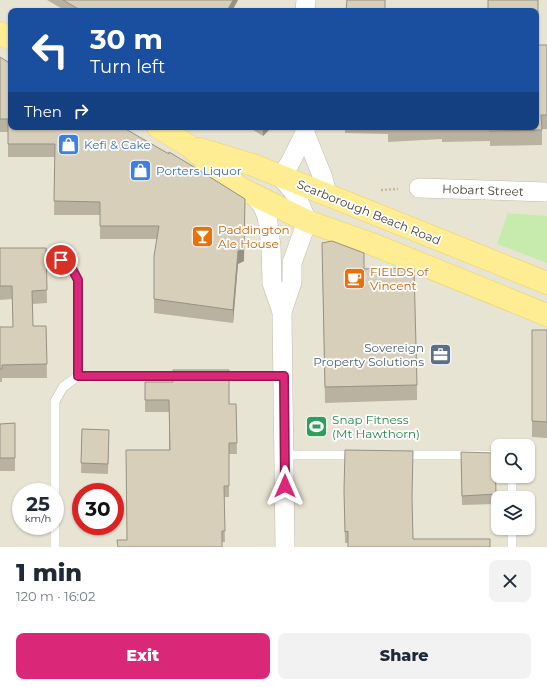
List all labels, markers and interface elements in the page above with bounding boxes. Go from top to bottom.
text: 30 m [90,22,163,56]
icon: left [24,24,76,76]
text: Turn left [90,56,165,78]
icon: right [70,100,92,122]
text: Then [24,102,62,121]
shop icon: Kefi & Cake [55,131,81,157]
place label: Kefi & Cake [84,137,151,152]
shop icon: Porters Liquor [127,157,153,183]
place label: Porters Liquor [156,163,242,178]
street label: Scarborough Beach Road [295,176,443,248]
street label: Hobart Street [442,181,524,199]
place label: Paddington Ale House [218,222,290,251]
bar icon: Paddington Ale House [189,223,215,249]
pin [44,243,78,277]
icon: arrive [50,249,72,271]
place label: FIELDS of Vincent [370,264,429,293]
cafe icon: FIELDS of Vincent [341,265,367,291]
place label: Sovereign Property Solutions [313,340,424,369]
office icon: Sovereign Property Solutions [427,341,453,367]
place label: Snap Fitness (Mt Hawthorn) [332,412,420,441]
sports icon: Snap Fitness (Mt Hawthorn) [304,413,330,439]
map controls [491,439,535,535]
button: search [491,439,535,483]
position arrow [264,465,306,507]
speed limit sign: 30 [72,483,124,535]
button: layers [491,491,535,535]
text: 25 [26,492,50,516]
text: km/h [25,512,51,525]
text: 1 min [16,558,82,587]
button: close [489,560,531,602]
text: 120 m · 16:02 [16,588,95,604]
button: Exit [16,633,270,679]
button: Share [278,633,531,679]

